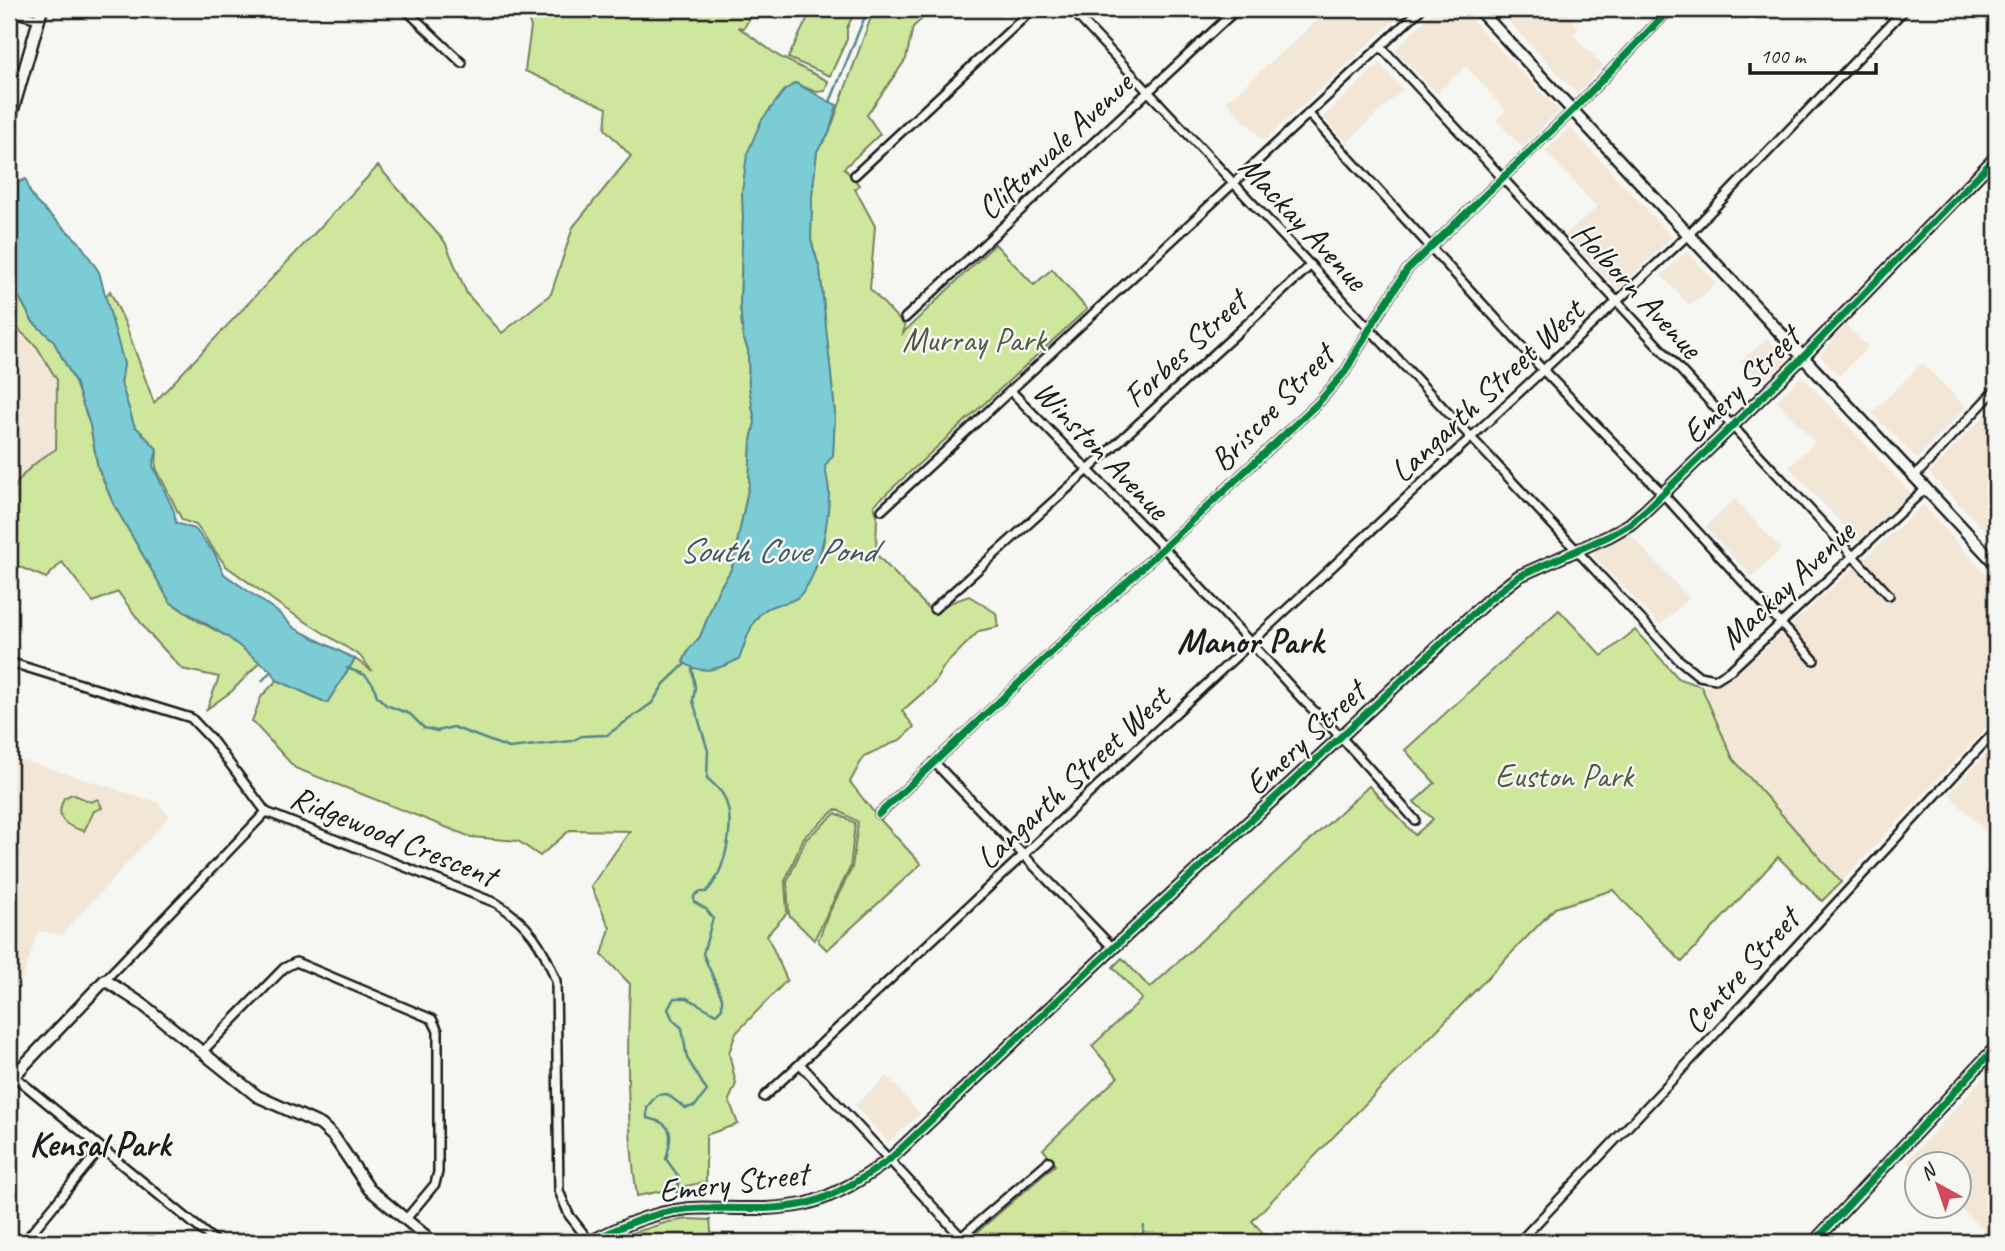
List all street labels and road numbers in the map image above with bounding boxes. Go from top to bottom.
street label: Cliftonvale Avenue [968,61,1143,229]
street label: Mackay Avenue [1230,146,1378,301]
street label: Holborn Avenue [1563,212,1713,369]
street label: Forbes Street [1114,278,1258,417]
street label: Langarth Street West [1381,288,1595,491]
street label: Emery Street [1673,314,1811,452]
street label: Briscoe Street [1201,332,1346,480]
street label: Winston Avenue [1024,371,1180,530]
street label: Mackay Avenue [1710,510,1865,658]
street label: Emery Street [1236,669,1377,804]
street label: Langarth Street West [967,675,1181,878]
street label: Ridgewood Crescent [285,776,506,898]
street label: Centre Street [1673,896,1811,1042]
street label: Emery Street [656,1152,814,1212]

